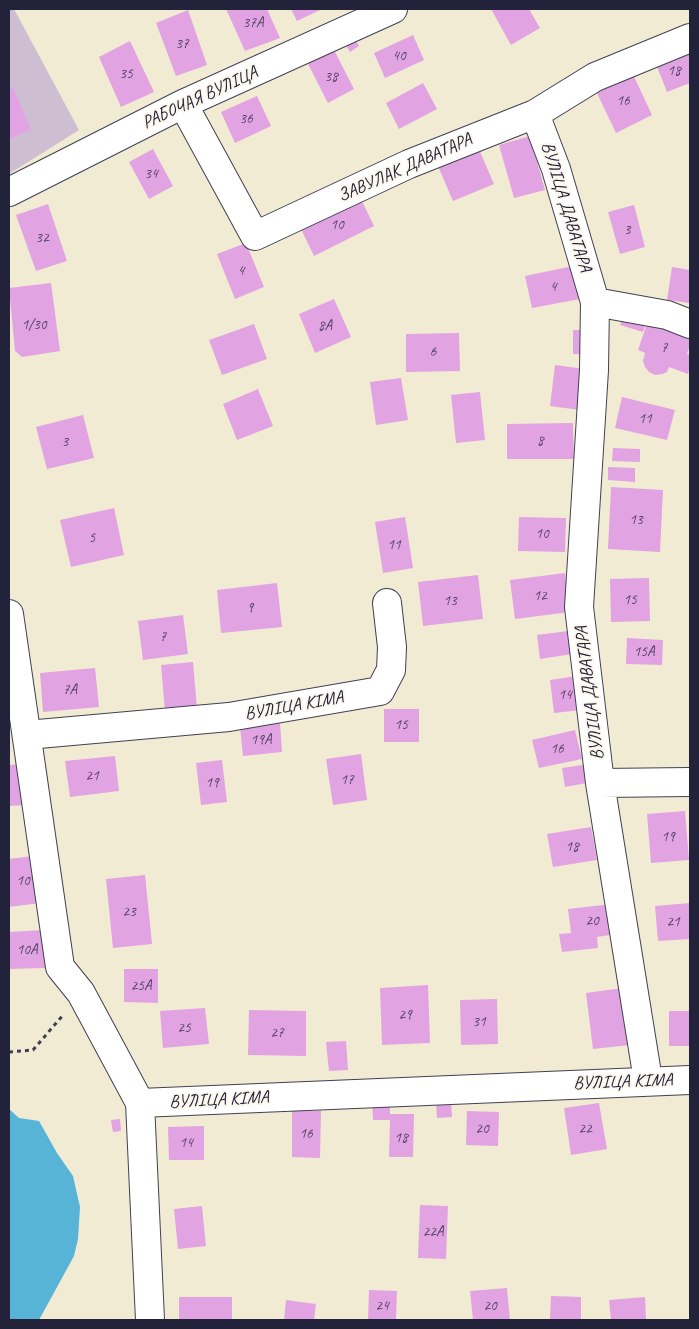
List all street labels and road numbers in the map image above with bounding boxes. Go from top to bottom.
street label: РАБОЧАЯ ВУЛІЦА [139,62,261,134]
street label: ЗАВУЛАК ДАВАТАРА [335,129,475,207]
street label: ВУЛІЦА ДАВАТАРА [536,140,596,274]
street label: ВУЛІЦА ДАВАТАРА [571,625,609,761]
street label: ВУЛІЦА КІМА [243,687,345,725]
street label: ВУЛІЦА КІМА [573,1069,673,1095]
street label: ВУЛІЦА КІМА [169,1087,269,1113]

